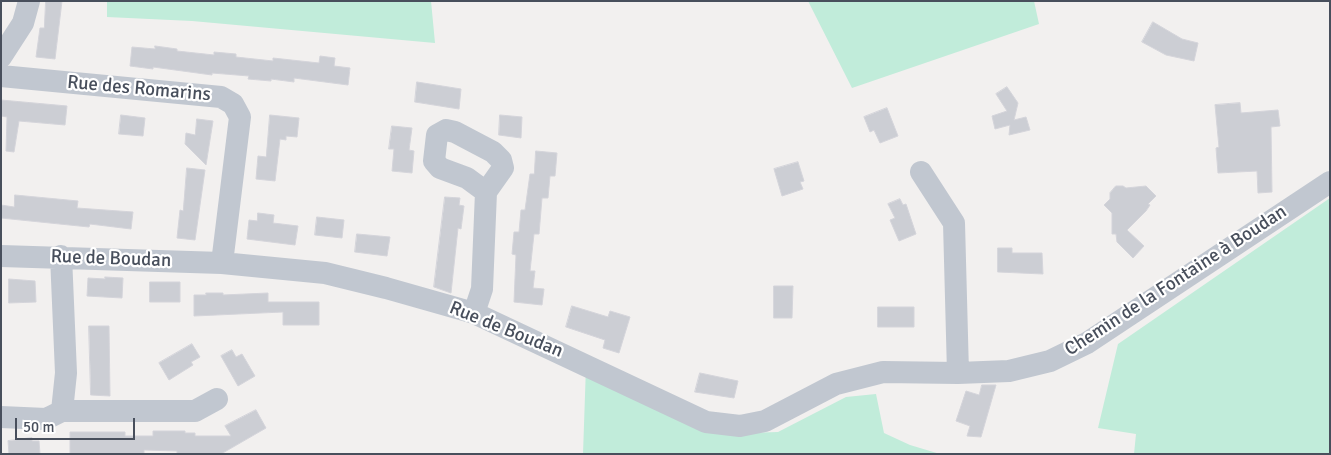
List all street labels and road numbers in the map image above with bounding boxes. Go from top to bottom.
street label: Rue des Romarins [66,71,212,107]
street label: Chemin de la Fontaine à Boudan [1061,201,1291,361]
street label: Rue de Boudan [50,246,172,272]
street label: Rue de Boudan [446,297,566,363]

